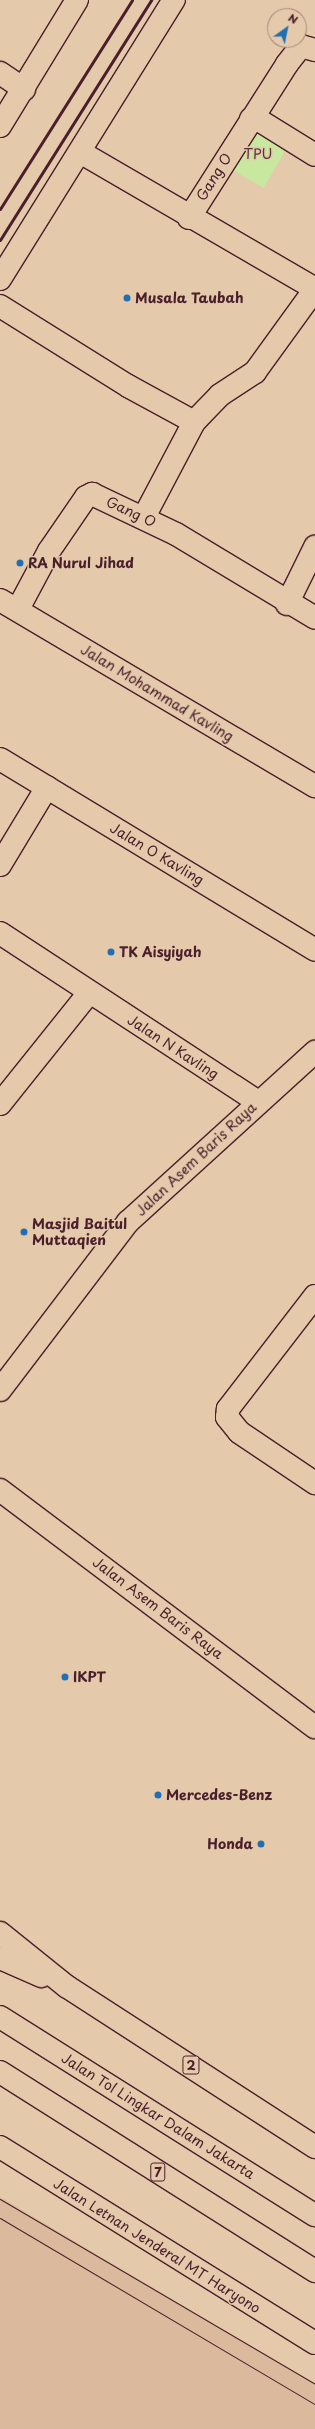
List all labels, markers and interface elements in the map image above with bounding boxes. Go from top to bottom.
north arrow [267,8,307,48]
text: N [285,9,302,28]
park label: TPU [244,146,272,162]
street label: Gang O [193,150,235,204]
place label: Musala Taubah [135,290,244,306]
marker: Musala Taubah [122,293,132,303]
street label: Gang O [104,493,158,531]
place label: RA Nurul Jihad [28,555,136,571]
marker: RA Nurul Jihad [15,558,25,568]
street label: Jalan Mohammad Kavling [77,640,237,746]
street label: Jalan O Kavling [107,819,207,889]
place label: TK Aisyiyah [119,944,204,960]
marker: TK Aisyiyah [106,947,116,957]
street label: Jalan N Kavling [124,1011,222,1083]
street label: Jalan Asem Baris Raya [132,1099,260,1219]
place label: Masjid Baitul Muttaqien [32,1216,127,1248]
marker: Masjid Baitul Muttaqien [19,1227,29,1237]
street label: Jalan Asem Baris Raya [90,1554,226,1662]
place label: IKPT [73,1669,106,1685]
marker: IKPT [60,1672,70,1682]
place label: Mercedes-Benz [166,1787,272,1803]
marker: Mercedes-Benz [153,1790,163,1800]
place label: Honda [207,1836,253,1852]
marker: Honda [256,1839,266,1849]
street label: Jalan Tol Lingkar Dalam Jakarta [57,2049,259,2183]
road number: 2 [182,2054,200,2076]
road number: 7 [150,2161,166,2183]
street label: Jalan Letnan Jenderal MT Haryono [51,2175,263,2317]

